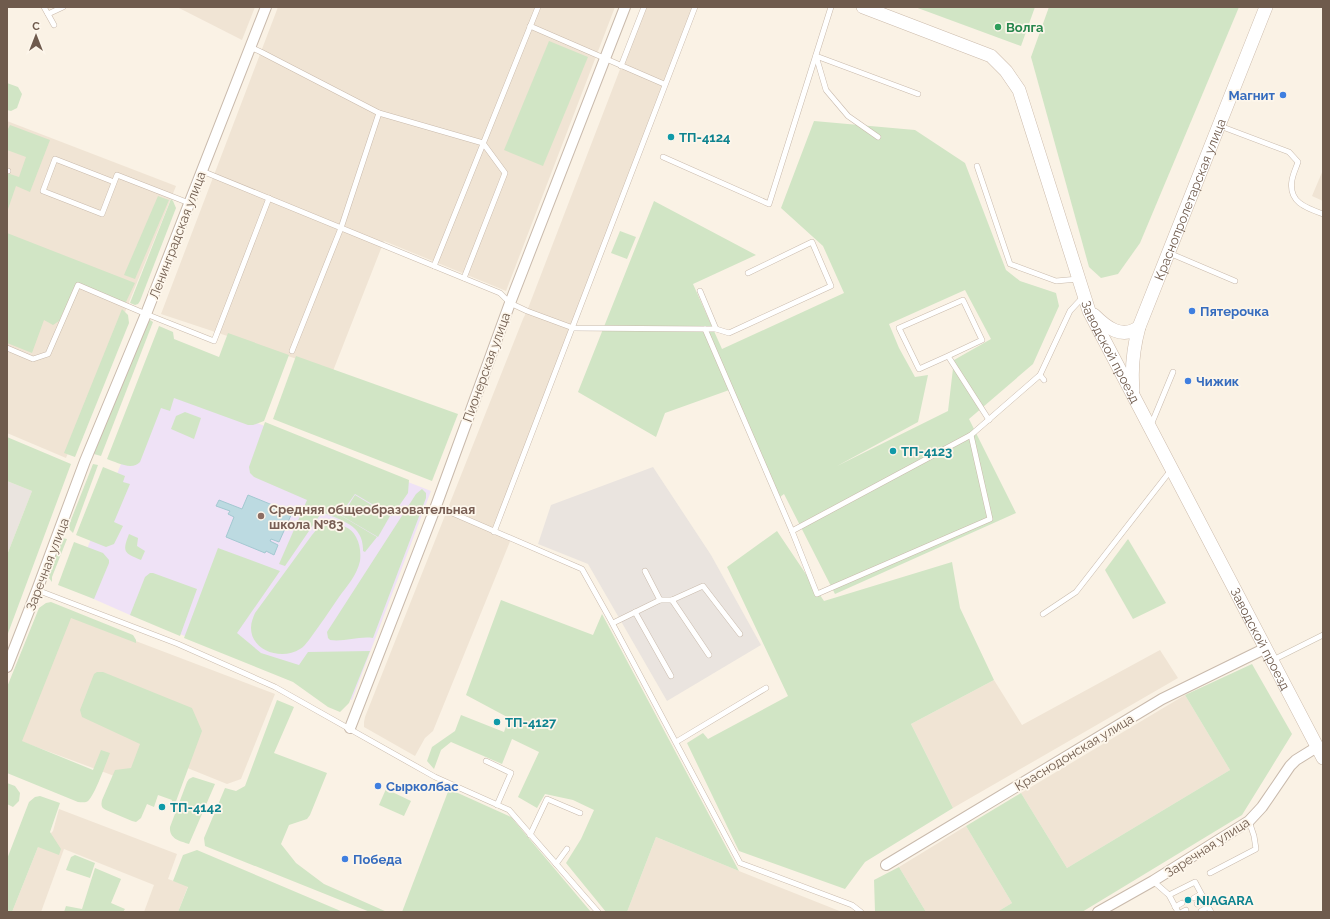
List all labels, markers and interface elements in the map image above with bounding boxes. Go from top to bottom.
north arrow [16,16,56,56]
text: С [32,20,40,33]
place label: Волга [1006,20,1044,35]
marker: Волга [993,22,1003,32]
place label: Магнит [1229,88,1276,103]
marker: Магнит [1278,90,1288,100]
street label: Краснопролетарская улица [1151,116,1229,283]
place label: ТП-4124 [679,130,731,145]
marker: ТП-4124 [666,132,676,142]
street label: Ленинградская улица [146,169,209,301]
street label: Заводской проезд [1078,299,1143,406]
place label: Пятерочка [1200,304,1270,319]
marker: Пятерочка [1187,306,1197,316]
street label: Пионерская улица [460,310,513,424]
place label: Чижик [1196,374,1240,389]
marker: Чижик [1183,376,1193,386]
place label: ТП-4123 [901,444,952,459]
marker: ТП-4123 [888,446,898,456]
place label: Средняя общеобразовательная школа №83 [269,502,475,532]
marker: Средняя общеобразовательная школа №83 [256,511,266,521]
street label: Заречная улица [23,516,72,612]
street label: Заводской проезд [1227,585,1293,693]
street label: Краснодонская улица [1012,711,1136,794]
place label: ТП-4127 [505,715,557,730]
marker: ТП-4127 [492,717,502,727]
place label: Сырколбас [386,779,459,794]
marker: Сырколбас [373,781,383,791]
place label: ТП-4142 [170,800,222,815]
marker: ТП-4142 [157,802,167,812]
street label: Заречная улица [1162,815,1252,880]
place label: Победа [353,852,402,867]
marker: Победа [340,854,350,864]
place label: NIAGARA [1196,893,1254,908]
marker: NIAGARA [1183,895,1193,905]

